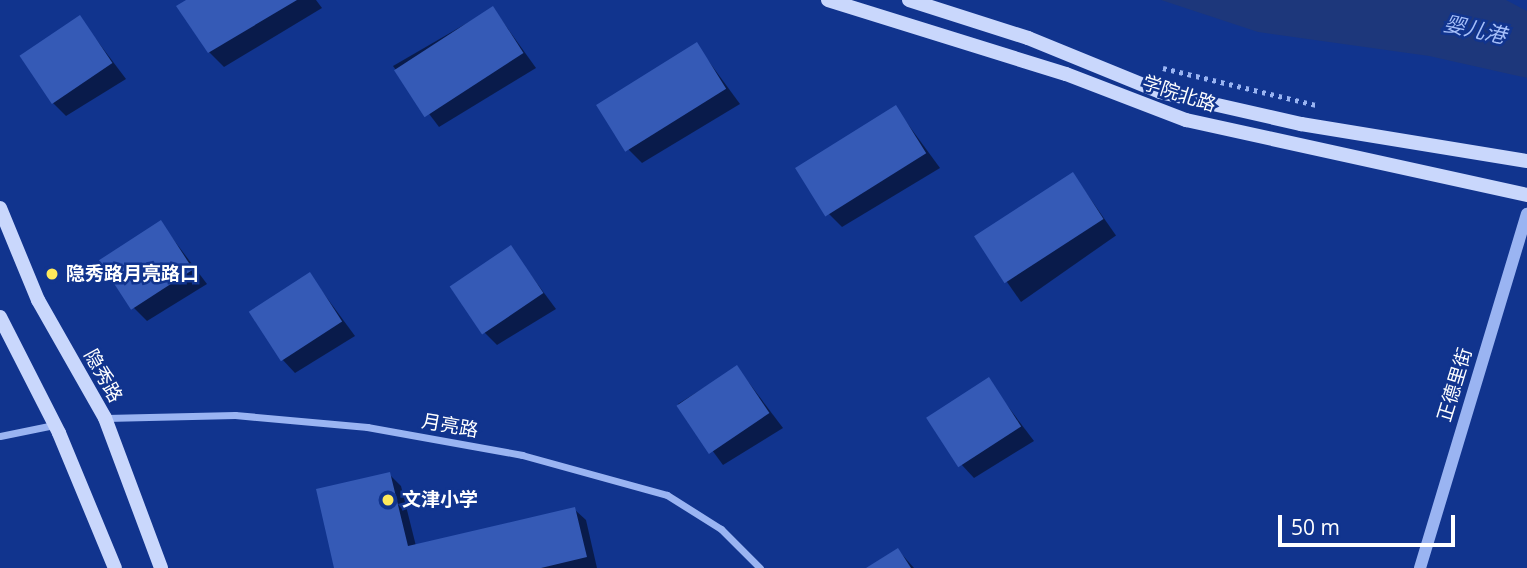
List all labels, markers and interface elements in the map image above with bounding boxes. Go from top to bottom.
water label: 婴儿港 [1442,10,1508,48]
street label: 学院北路 [1139,71,1219,117]
place label: 隐秀路月亮路口 [66,263,199,285]
marker: 隐秀路月亮路口 [44,266,60,282]
street label: 正德里街 [1433,345,1477,425]
street label: 隐秀路 [79,346,127,406]
street label: 月亮路 [420,410,480,442]
place label: 文津小学 [402,489,478,511]
marker: 文津小学 [380,492,396,508]
scale bar [1282,502,1459,546]
text: 50 m [1291,513,1340,541]

